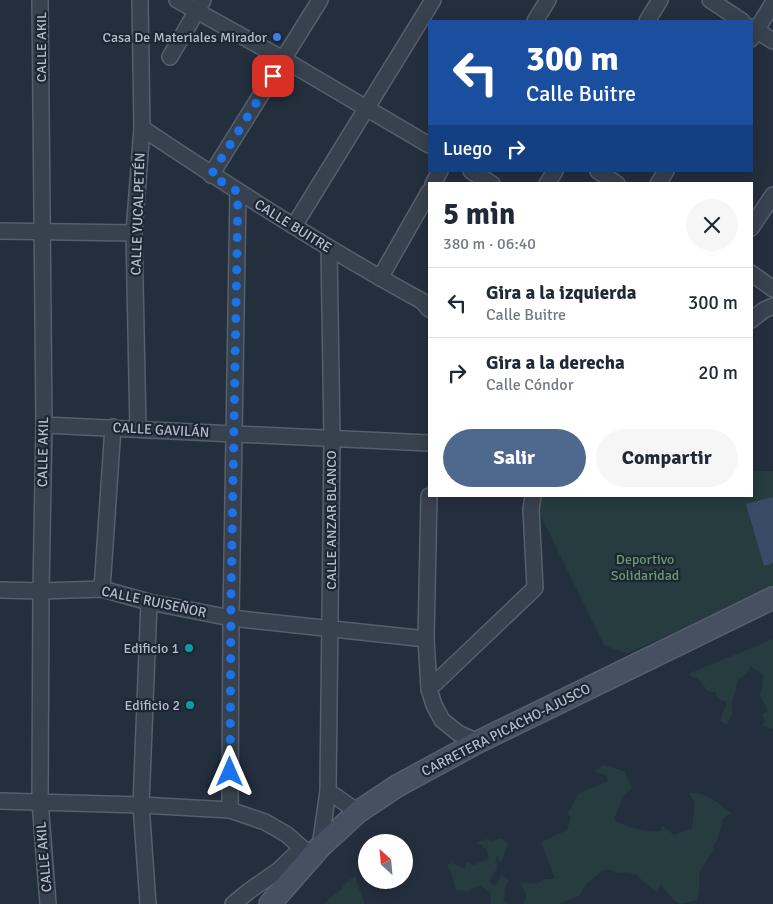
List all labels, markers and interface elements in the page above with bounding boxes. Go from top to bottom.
street label: CALLE AKIL [33,12,50,82]
place label: Casa De Materiales Mirador [103,29,268,46]
marker: Casa De Materiales Mirador [271,31,283,43]
text: 300 m [526,37,619,80]
icon: left [443,40,508,105]
pin [252,55,294,97]
icon: arrive [259,62,287,90]
text: Calle Buitre [526,80,636,107]
icon: right [502,135,530,163]
text: Luego [443,137,492,161]
street label: CALLE YUCALPETÉN [127,152,149,276]
street label: CALLE BUITRE [251,196,335,256]
text: 5 min [443,196,515,233]
button: close [686,199,738,251]
text: 380 m · 06:40 [443,234,536,254]
text: Gira a la izquierda [486,281,636,305]
icon: left [443,289,471,317]
text: 300 m [688,291,738,315]
text: Calle Buitre [486,305,566,325]
text: Gira a la derecha [486,351,625,375]
icon: right [443,359,471,387]
text: 20 m [698,361,738,385]
text: Calle Cóndor [486,375,574,395]
street label: CALLE AKIL [34,417,52,487]
street label: CALLE GAVILÁN [112,419,210,441]
button: Salir [443,429,586,487]
button: Compartir [596,429,738,487]
street label: CALLE ANZAR BLANCO [323,450,340,590]
park label: Deportivo Solidaridad [611,551,679,584]
street label: CALLE RUISEÑOR [100,583,208,621]
place label: Edificio 1 [124,640,179,657]
marker: Edificio 1 [183,642,195,654]
street label: CARRETERA PICACHO-AJUSCO [419,680,593,780]
place label: Edificio 2 [125,697,180,714]
marker: Edificio 2 [184,699,196,711]
position arrow [203,745,255,797]
street label: CALLE AKIL [32,821,56,893]
north arrow [358,834,412,889]
map controls [358,834,413,889]

